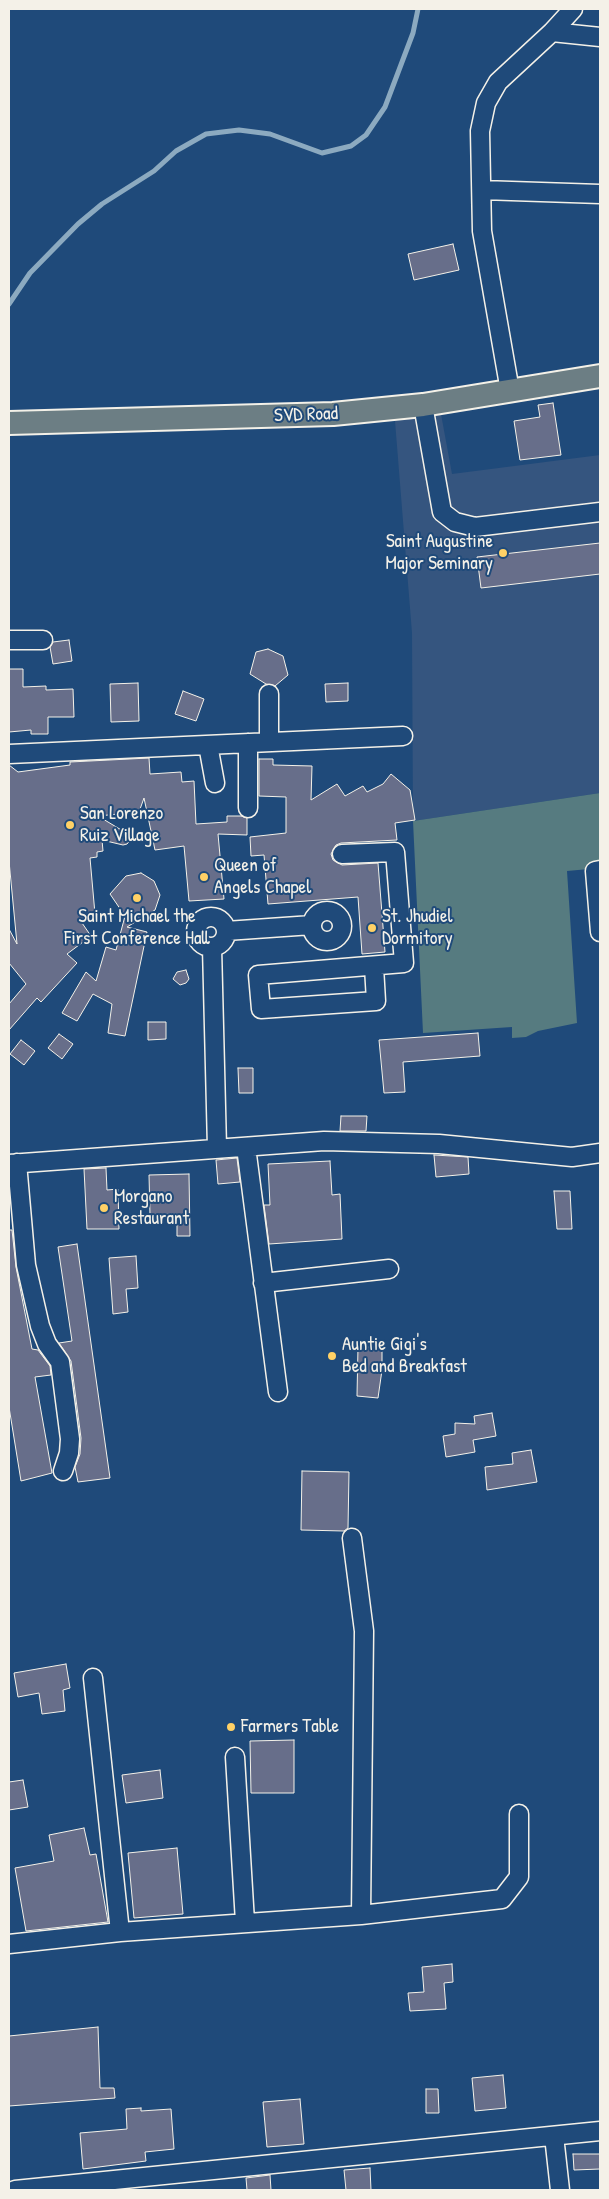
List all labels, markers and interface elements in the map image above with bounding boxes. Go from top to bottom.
street label: SVD Road [274,402,338,428]
place label: Saint Augustine Major Seminary [386,531,493,575]
marker: Saint Augustine Major Seminary [497,547,509,559]
place label: San Lorenzo Ruiz Village [80,803,163,847]
marker: San Lorenzo Ruiz Village [64,819,76,831]
place label: Queen of Angels Chapel [214,855,311,899]
marker: Queen of Angels Chapel [198,871,210,883]
marker: Saint Michael the First Conference Hall [131,892,143,904]
place label: Saint Michael the First Conference Hall [64,906,210,950]
place label: St. Jhudiel Dormitory [382,906,453,950]
marker: St. Jhudiel Dormitory [366,922,378,934]
place label: Morgano Restaurant [114,1186,189,1230]
marker: Morgano Restaurant [98,1202,110,1214]
place label: Auntie Gigi's Bed and Breakfast [342,1334,467,1378]
marker: Auntie Gigi's Bed and Breakfast [326,1350,338,1362]
place label: Farmers Table [241,1716,339,1738]
marker: Farmers Table [225,1721,237,1733]

